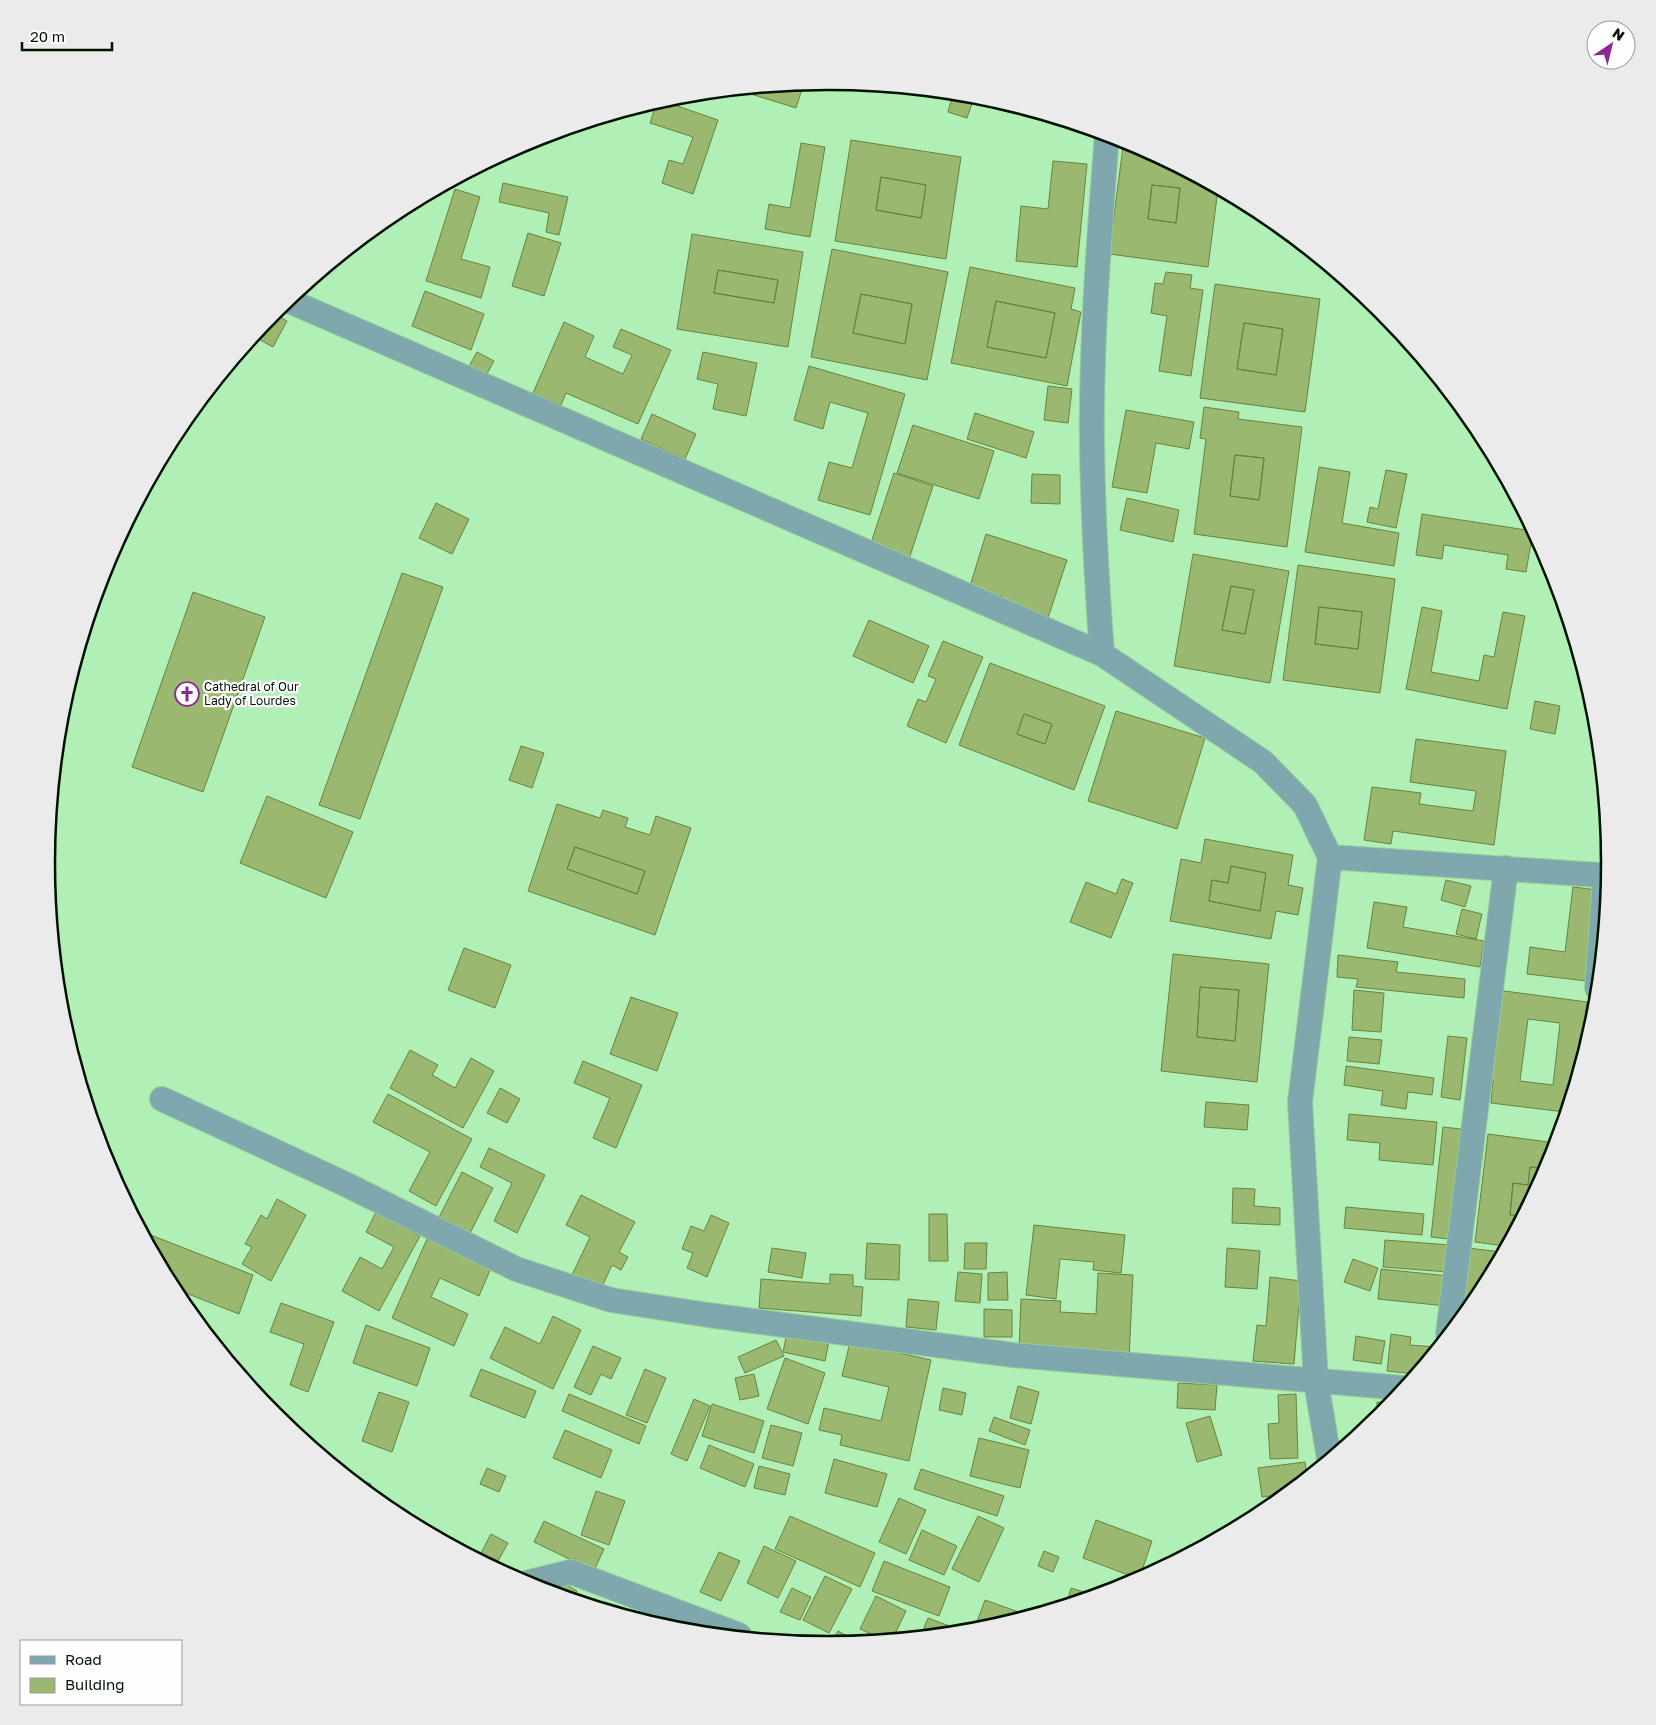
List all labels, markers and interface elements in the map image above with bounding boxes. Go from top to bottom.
scale bar [22,20,112,52]
north arrow [1586,20,1636,70]
text: N [1610,24,1628,44]
text: 20 m [30,27,65,45]
place label: Cathedral of Our Lady of Lourdes [204,679,299,708]
church icon: Cathedral of Our Lady of Lourdes [174,681,200,707]
legend [20,1640,182,1705]
text: Road [65,1650,102,1668]
text: Building [65,1675,125,1693]

